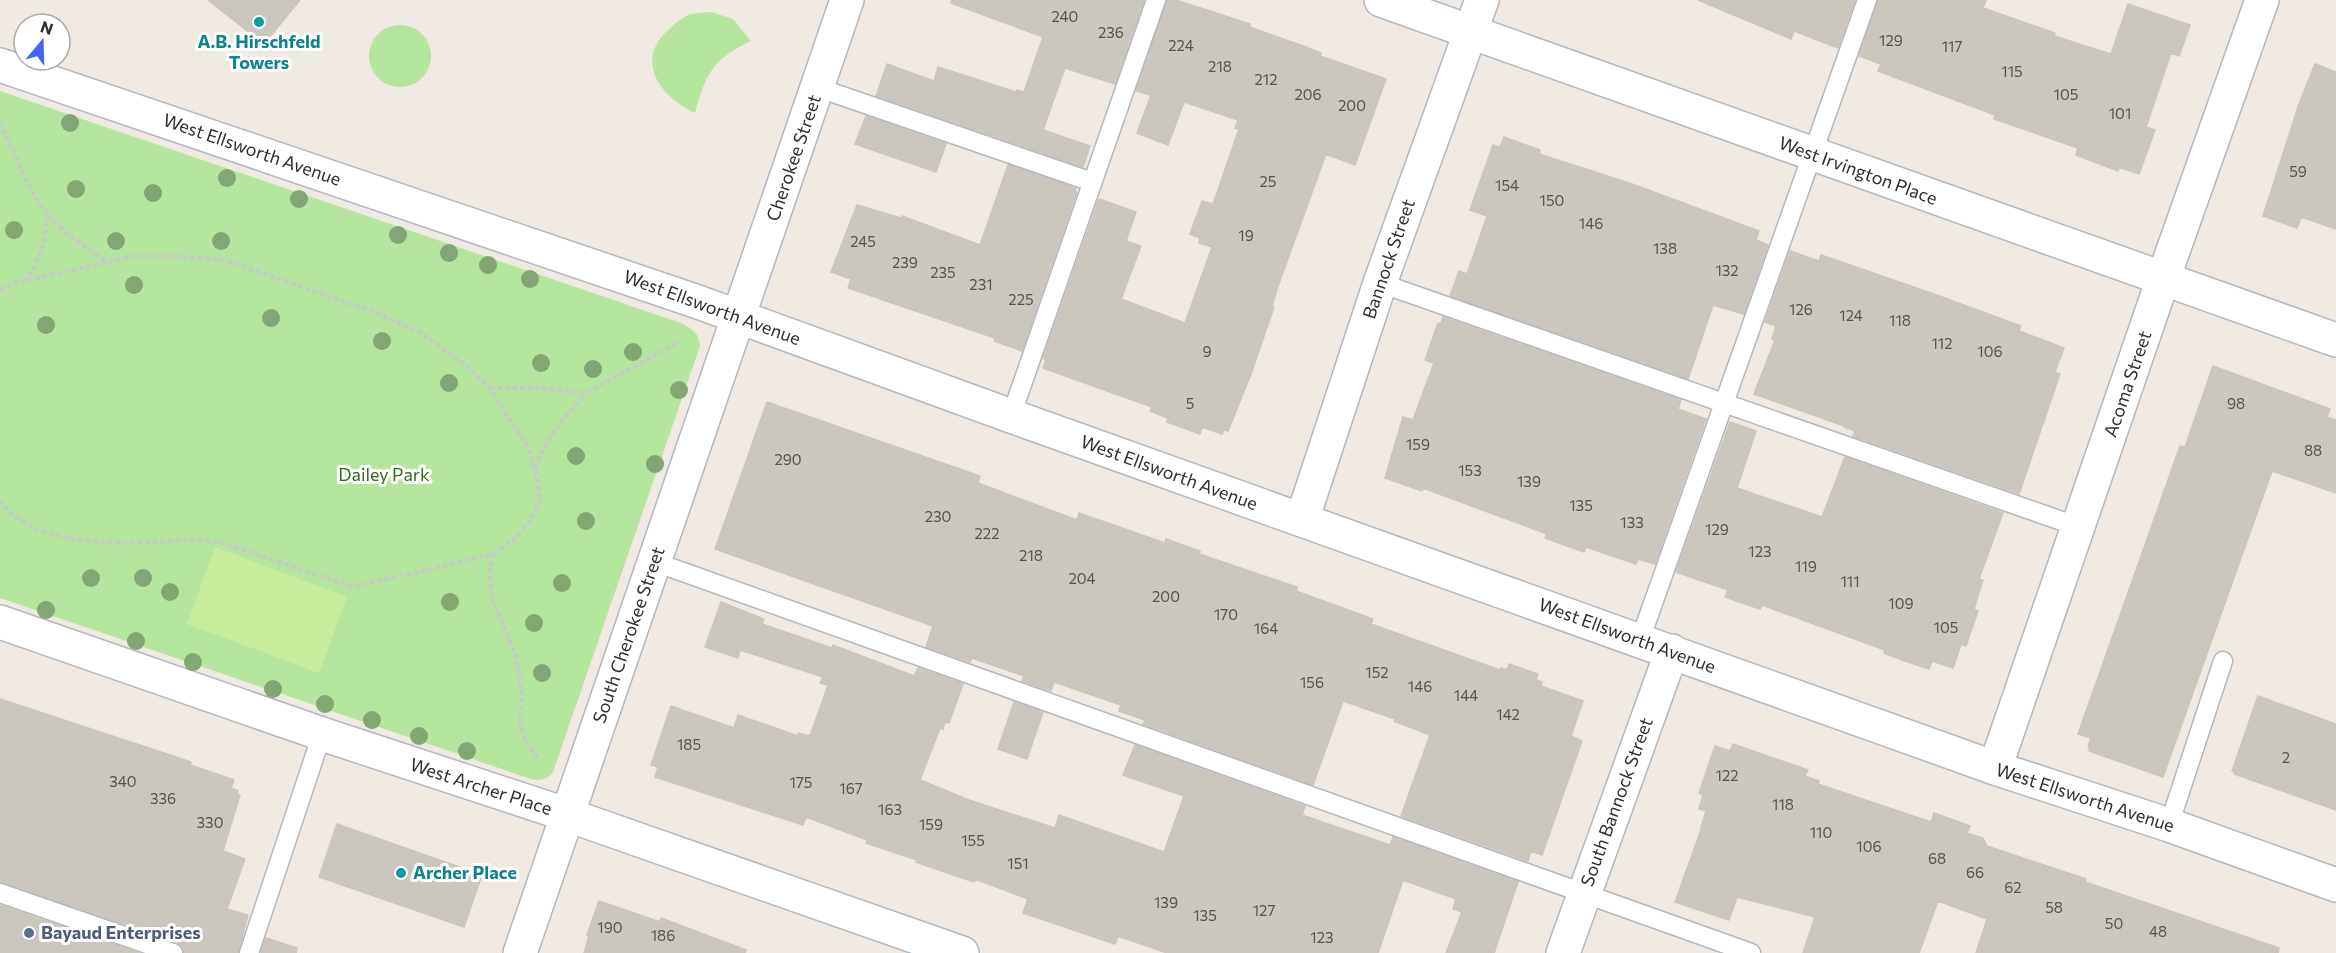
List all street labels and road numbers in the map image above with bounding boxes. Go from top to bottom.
street label: Cherokee Street [761,91,825,224]
street label: West Ellsworth Avenue [161,108,344,190]
street label: West Irvington Place [1776,131,1941,209]
street label: Bannock Street [1357,196,1419,322]
street label: West Ellsworth Avenue [621,265,804,349]
street label: Acoma Street [2099,328,2156,440]
street label: West Ellsworth Avenue [1078,430,1261,514]
street label: South Cherokee Street [588,544,669,726]
street label: West Ellsworth Avenue [1536,593,1719,677]
street label: South Bannock Street [1575,714,1657,889]
street label: West Archer Place [408,753,555,819]
street label: West Ellsworth Avenue [1993,758,2177,836]

